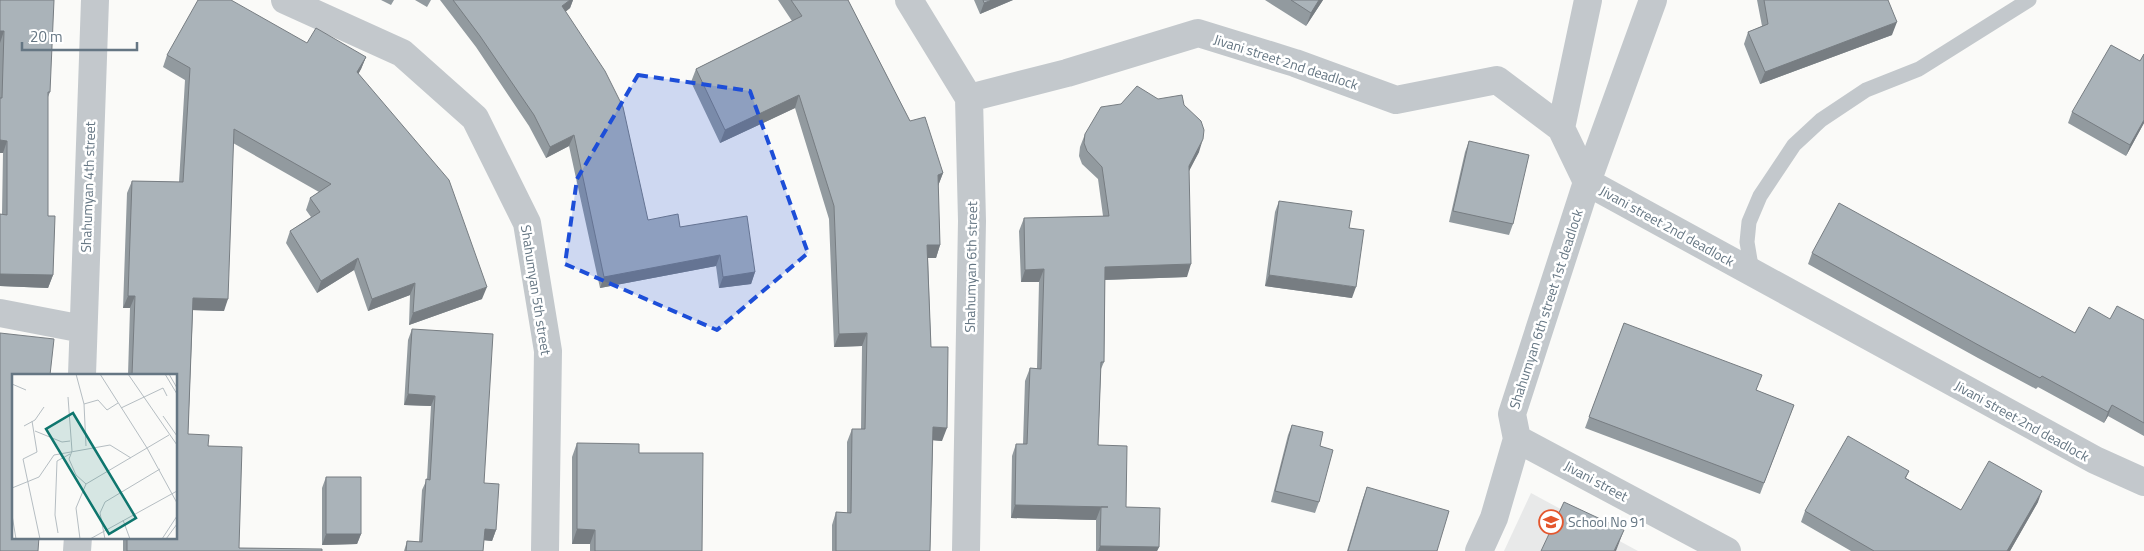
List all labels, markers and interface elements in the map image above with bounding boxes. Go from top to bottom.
scale bar [22,20,138,52]
text: 20 m [30,25,63,48]
street label: Jivani street 2nd deadlock [1211,28,1361,95]
street label: Shahumyan 4th street [75,121,100,253]
street label: Jivani street 2nd deadlock [1596,180,1739,271]
street label: Shahumyan 6th street [959,201,982,333]
street label: Shahumyan 6th street 1st deadlock [1503,206,1588,412]
street label: Shahumyan 5th street [516,223,557,357]
inset map [12,374,178,538]
street label: Jivani street 2nd deadlock [1951,375,2094,466]
street label: Jivani street [1561,455,1632,506]
school or university icon: School No 91 [1538,509,1564,535]
place label: School No 91 [1568,511,1646,532]

